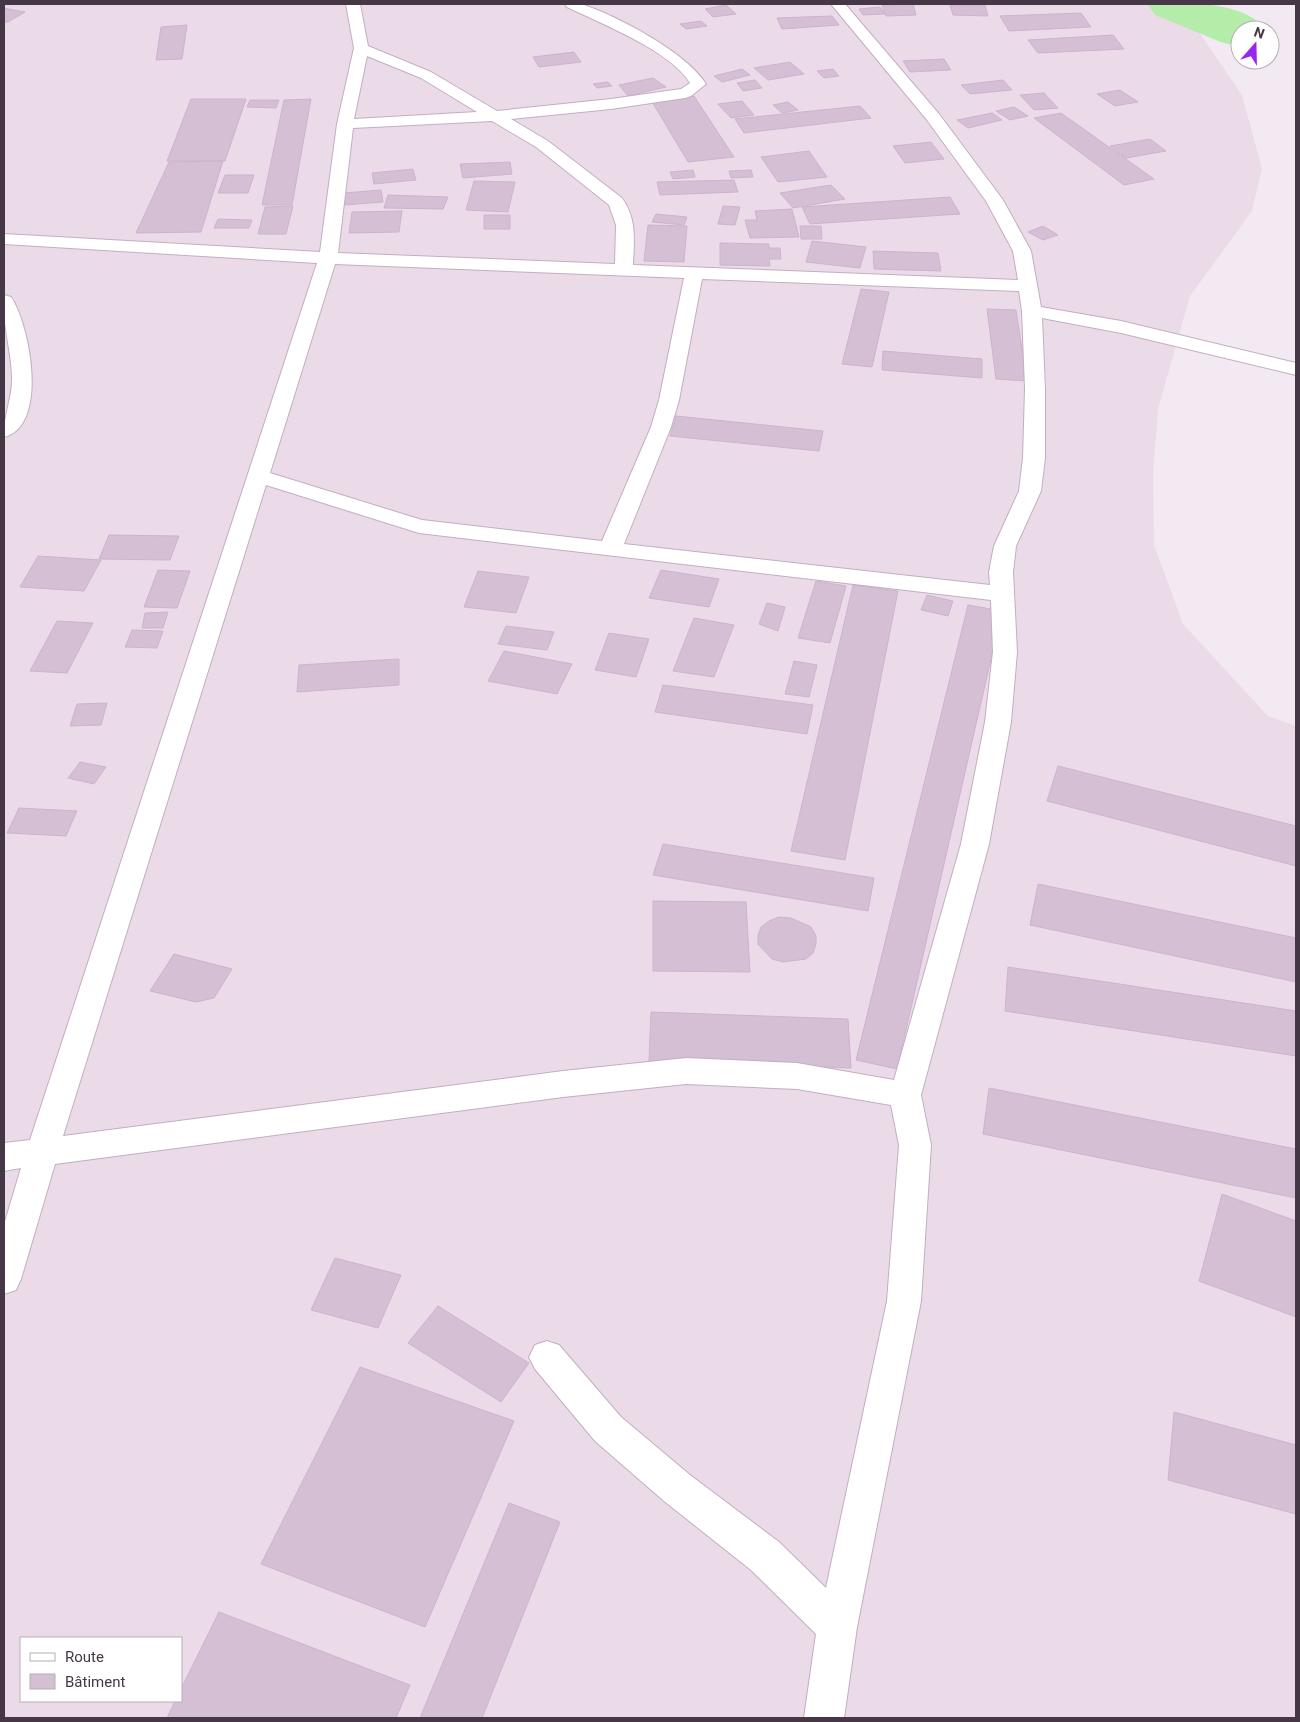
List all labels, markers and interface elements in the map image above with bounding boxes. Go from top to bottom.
north arrow [1230,20,1280,70]
text: N [1252,24,1267,42]
legend [20,1637,182,1702]
text: Route [65,1648,104,1666]
text: Bâtiment [65,1673,125,1691]

